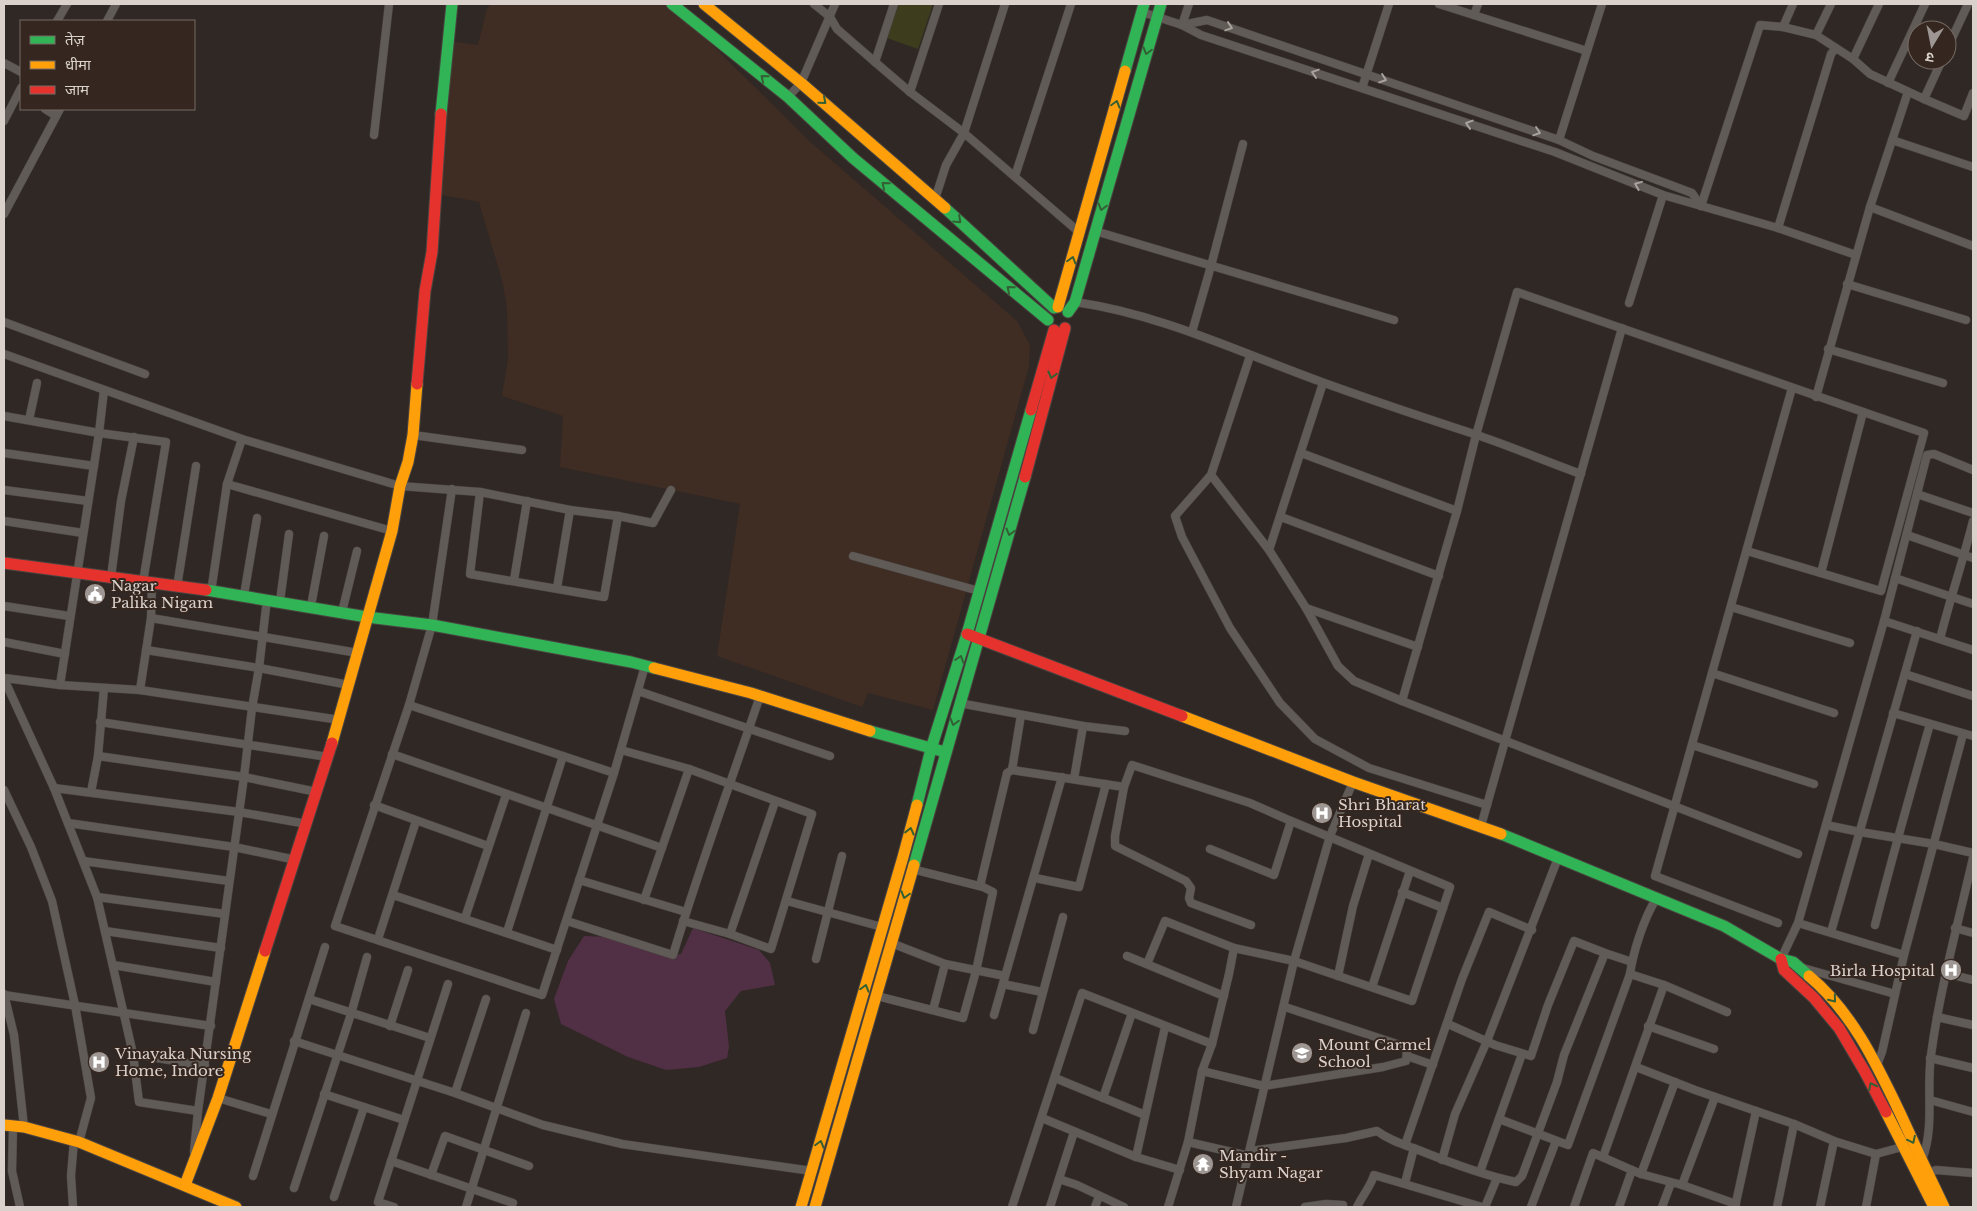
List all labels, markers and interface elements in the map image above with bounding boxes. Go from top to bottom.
legend [20,20,195,110]
north arrow [1907,20,1957,70]
one-way arrow [1225,21,1233,31]
text: तेज़ [65,30,86,49]
one-way arrow [1143,46,1153,54]
text: उ [1923,48,1935,67]
text: धीमा [65,55,92,74]
one-way arrow [1311,68,1319,78]
one-way arrow [1379,73,1387,83]
one-way arrow [760,74,769,83]
text: जाम [65,80,90,99]
one-way arrow [817,96,826,104]
one-way arrow [1110,99,1121,108]
one-way arrow [1465,119,1474,129]
one-way arrow [1532,126,1541,136]
one-way arrow [1634,181,1643,191]
one-way arrow [882,183,891,191]
one-way arrow [1097,202,1108,211]
one-way arrow [953,214,962,223]
one-way arrow [1066,257,1076,265]
one-way arrow [1007,287,1016,295]
one-way arrow [1047,371,1058,380]
one-way arrow [1005,528,1015,536]
place label: Nagar Palika Nigam [111,576,213,612]
public building icon: Nagar Palika Nigam [83,582,107,606]
one-way arrow [954,655,964,663]
one-way arrow [949,717,960,726]
place label: Shri Bharat Hospital [1338,795,1426,831]
hospital icon: Shri Bharat Hospital [1310,801,1334,825]
one-way arrow [904,828,914,836]
one-way arrow [900,890,911,899]
hospital icon: Birla Hospital [1939,958,1963,982]
place label: Birla Hospital [1830,961,1935,980]
one-way arrow [860,984,870,992]
one-way arrow [1827,993,1835,1002]
place label: Mount Carmel School [1318,1035,1431,1071]
school or university icon: Mount Carmel School [1290,1041,1314,1065]
place label: Vinayaka Nursing Home, Indore [114,1044,252,1080]
hospital icon: Vinayaka Nursing Home, Indore [87,1050,111,1074]
one-way arrow [1868,1082,1878,1091]
one-way arrow [1906,1135,1916,1144]
one-way arrow [814,1140,824,1148]
place label: Mandir - Shyam Nagar [1219,1146,1323,1182]
temple icon: Mandir - Shyam Nagar [1191,1152,1215,1176]

